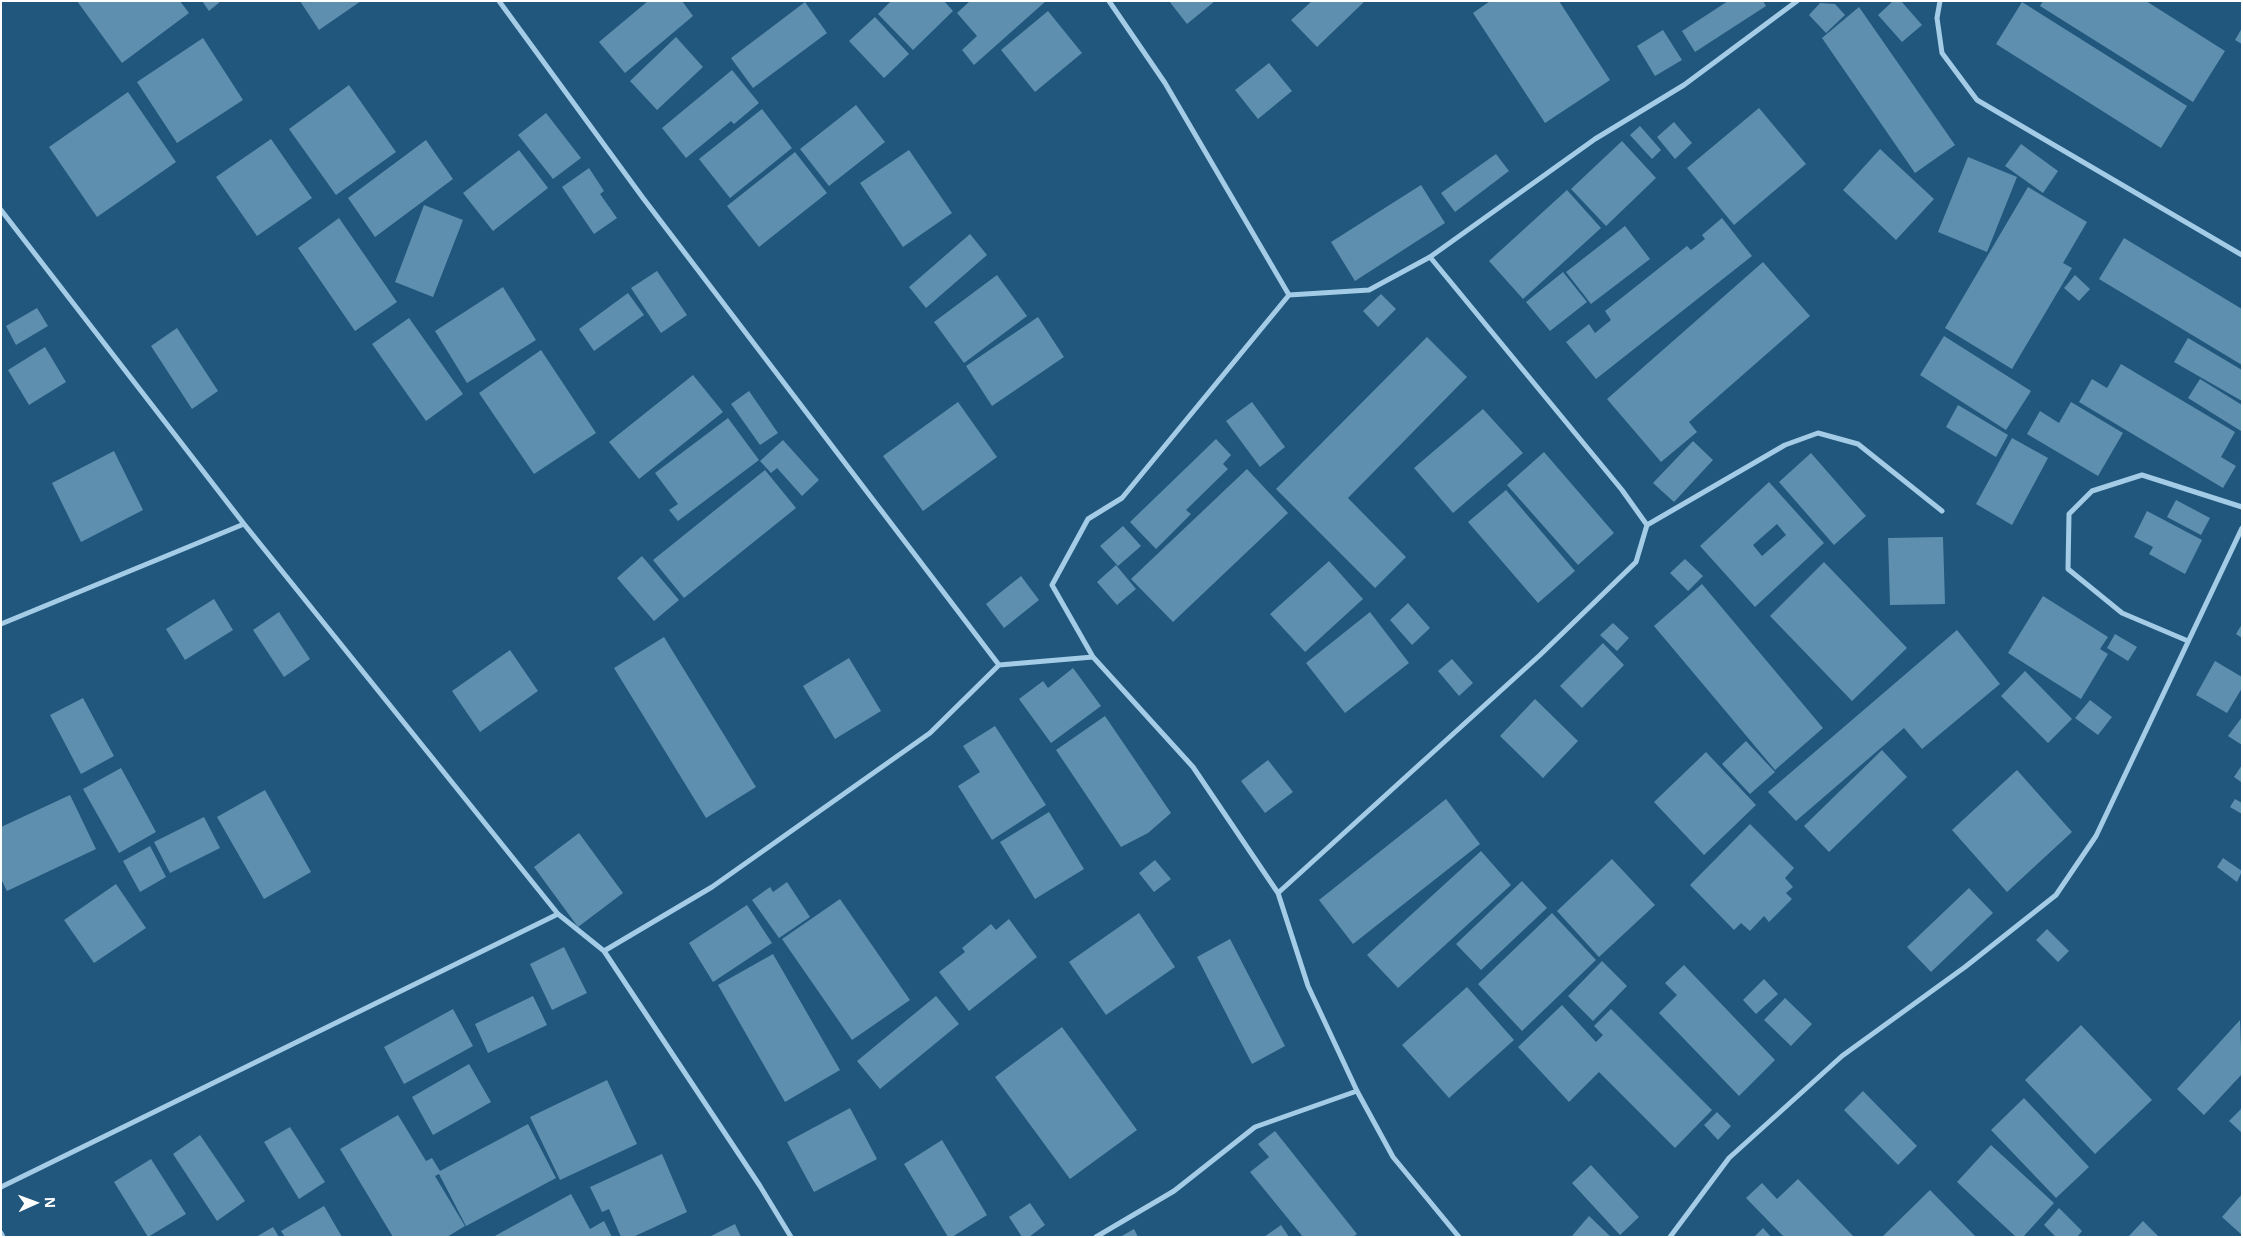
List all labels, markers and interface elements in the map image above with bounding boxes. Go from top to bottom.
north arrow [10,1178,60,1228]
text: N [41,1196,60,1208]

